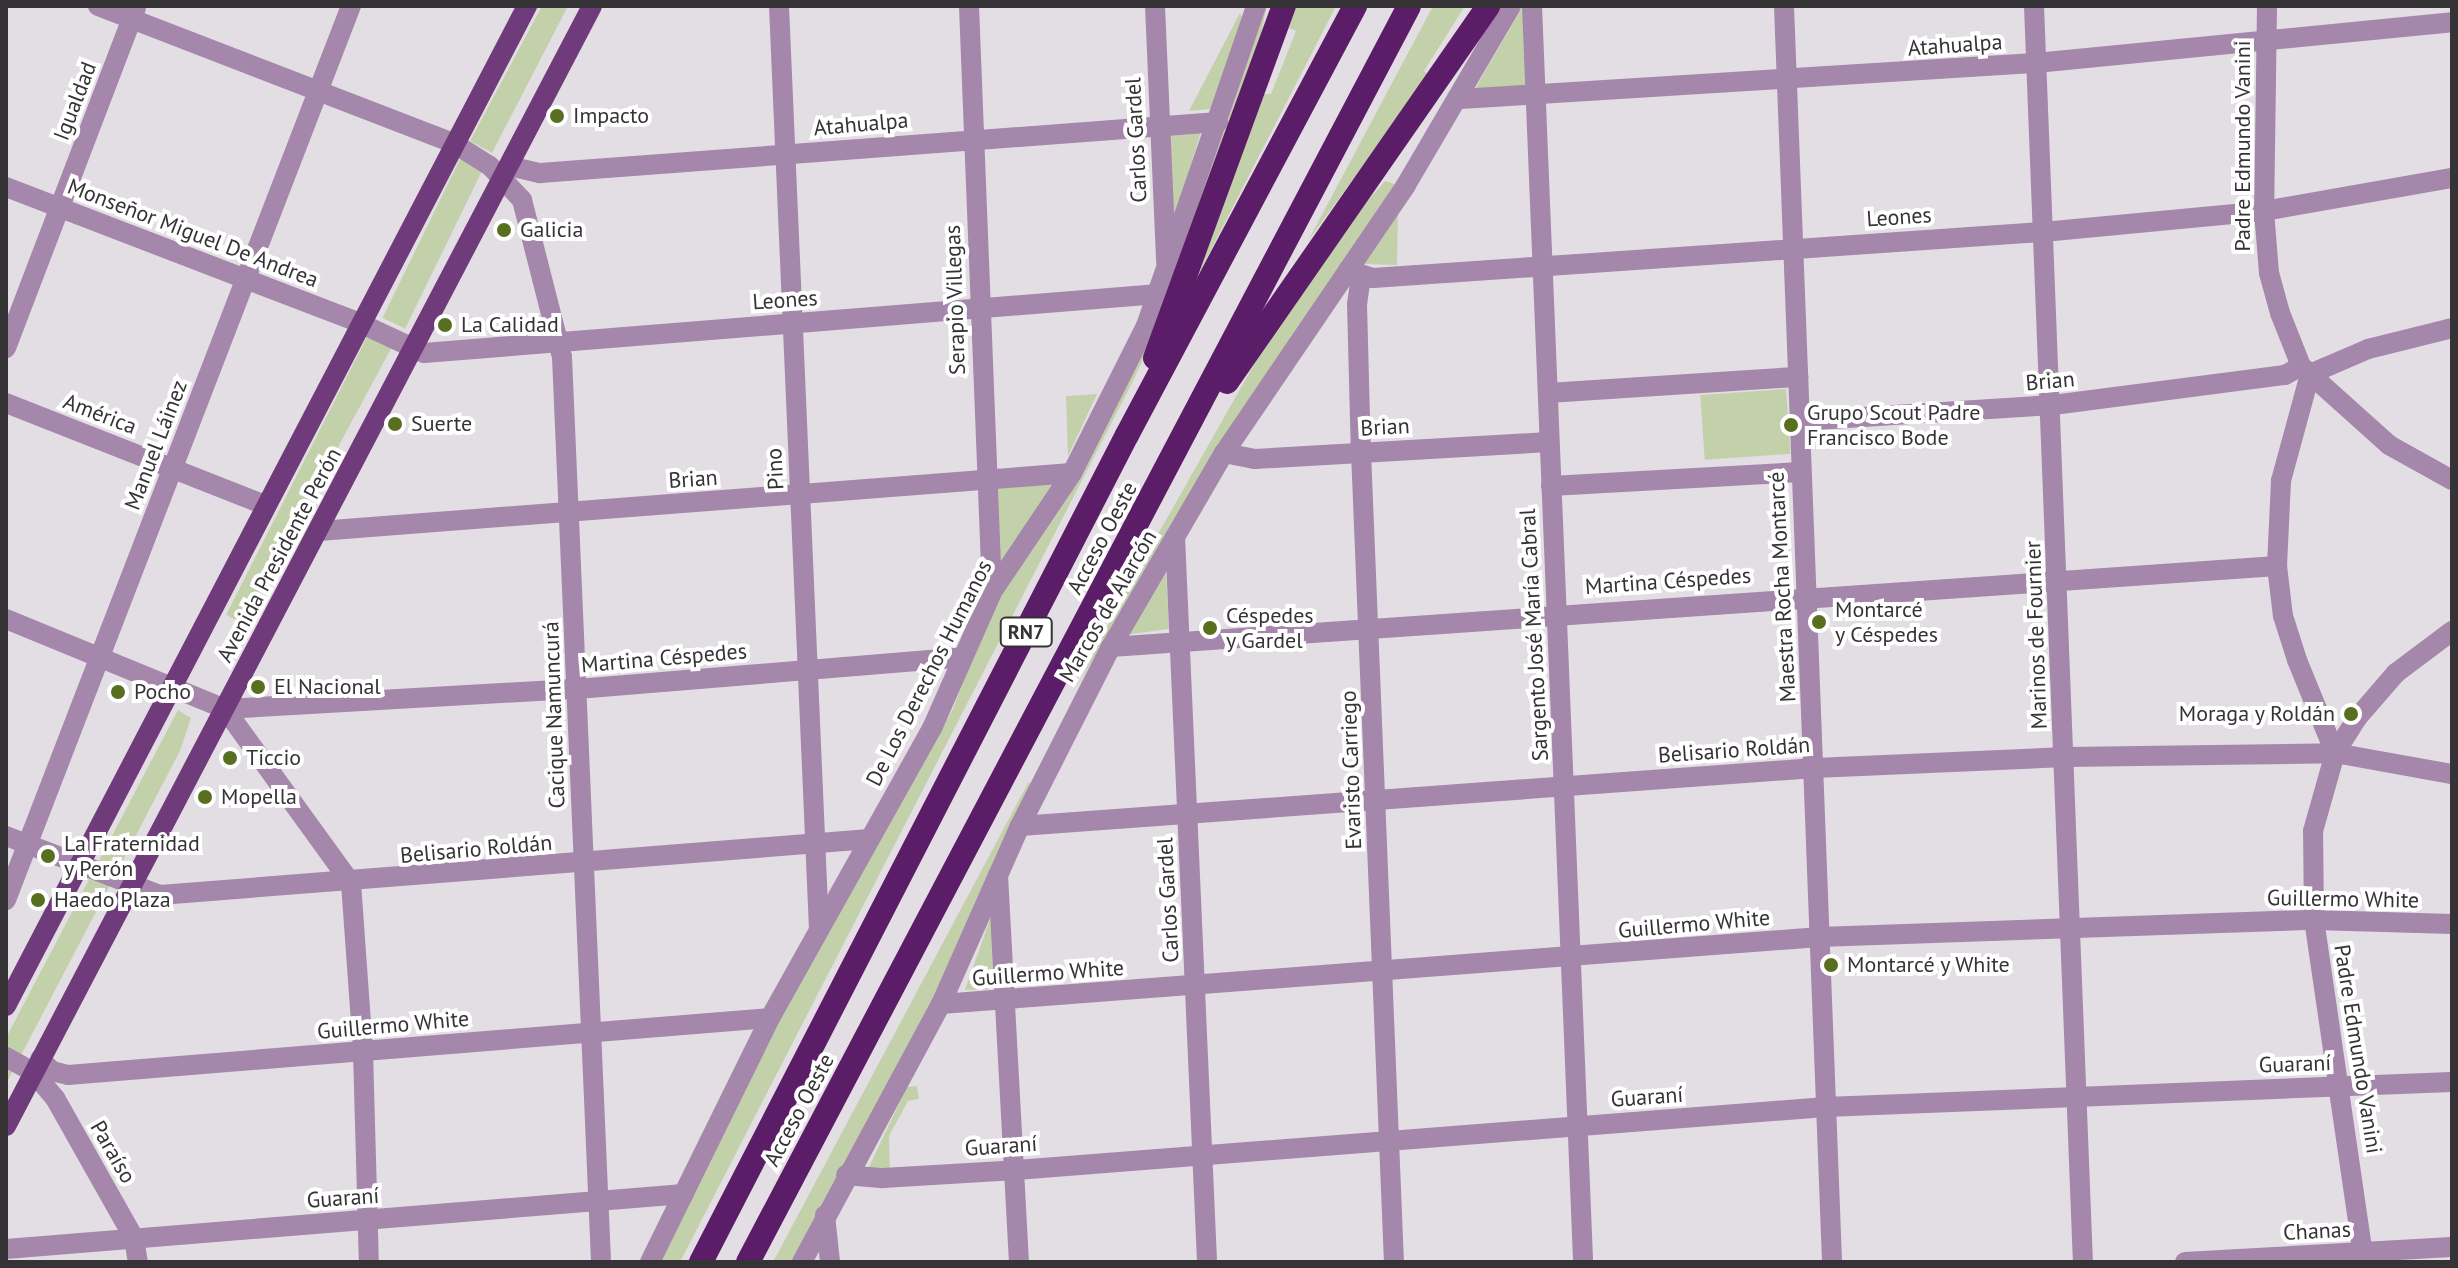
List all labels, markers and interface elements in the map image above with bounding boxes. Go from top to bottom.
street label: Atahualpa [1907,29,2003,61]
street label: Padre Edmundo Vanini [2230,40,2256,252]
street label: Igualdad [48,58,102,144]
street label: Carlos Gardel [1120,77,1152,203]
place label: Impacto [573,103,649,129]
marker: Impacto [548,107,566,125]
street label: Atahualpa [813,107,909,141]
street label: Monseñor Miguel De Andrea [64,173,322,293]
street label: Leones [1866,202,1932,232]
place label: Galicia [520,217,583,243]
marker: Galicia [495,221,513,239]
street label: Serapio Villegas [939,224,971,376]
street label: Leones [752,285,818,315]
place label: La Calidad [461,312,559,338]
marker: La Calidad [436,316,454,334]
street label: Brian [2024,366,2076,396]
street label: Manuel Láinez [119,376,193,514]
street label: América [60,388,140,440]
place label: Grupo Scout Padre Francisco Bode [1807,399,1980,450]
place label: Suerte [411,411,472,437]
street label: Brian [1360,413,1410,441]
marker: Suerte [386,415,404,433]
marker: Grupo Scout Padre Francisco Bode [1782,416,1800,434]
street label: Avenida Presidente Perón [211,443,347,667]
street label: Pino [761,447,789,491]
street label: Brian [668,464,718,494]
street label: Maestra Rocha Montarcé [1763,471,1801,703]
street label: Acceso Oeste [1061,477,1143,599]
street label: Sargento José María Cabral [1514,508,1554,762]
street label: Marcos de Alarcón [1054,525,1162,687]
street label: Marinos de Fournier [2020,540,2052,730]
street label: De Los Derechos Humanos [861,556,997,790]
street label: Martina Céspedes [1584,562,1752,600]
place label: Montarcé y Céspedes [1835,596,1939,648]
place label: Céspedes y Gardel [1226,602,1314,654]
marker: Montarcé y Céspedes [1810,613,1828,631]
road number: RN7 [998,616,1054,648]
marker: Céspedes y Gardel [1201,619,1219,637]
street label: Cacique Namuncurá [538,621,570,809]
street label: Martina Céspedes [580,638,748,678]
place label: El Nacional [274,674,381,700]
marker: El Nacional [249,678,267,696]
place label: Pocho [134,679,191,705]
marker: Pocho [109,683,127,701]
street label: Evaristo Carriego [1335,690,1367,850]
place label: Moraga y Roldán [2178,701,2335,727]
marker: Moraga y Roldán [2342,705,2360,723]
street label: Belisario Roldán [1657,732,1811,768]
place label: Ticcio [246,745,301,771]
marker: Ticcio [221,749,239,767]
place label: Mopella [221,784,297,810]
marker: Mopella [196,788,214,806]
street label: Belisario Roldán [399,829,553,869]
place label: La Fraternidad y Perón [64,830,200,882]
street label: Carlos Gardel [1152,837,1184,963]
marker: La Fraternidad y Perón [39,847,57,865]
street label: Guillermo White [2266,884,2420,914]
place label: Haedo Plaza [54,887,171,913]
marker: Haedo Plaza [29,891,47,909]
street label: Guillermo White [1617,904,1771,944]
street label: Padre Edmundo Vanini [2328,942,2388,1156]
place label: Montarcé y White [1847,952,2011,978]
street label: Guillermo White [971,955,1125,991]
marker: Montarcé y White [1822,956,1840,974]
street label: Guillermo White [316,1005,470,1045]
street label: Acceso Oeste [758,1049,840,1171]
street label: Guaraní [2258,1050,2332,1078]
street label: Guaraní [1610,1081,1684,1113]
street label: Paraíso [85,1116,141,1188]
street label: Guaraní [964,1130,1038,1162]
street label: Guaraní [306,1182,380,1214]
street label: Chanas [2282,1216,2352,1246]

